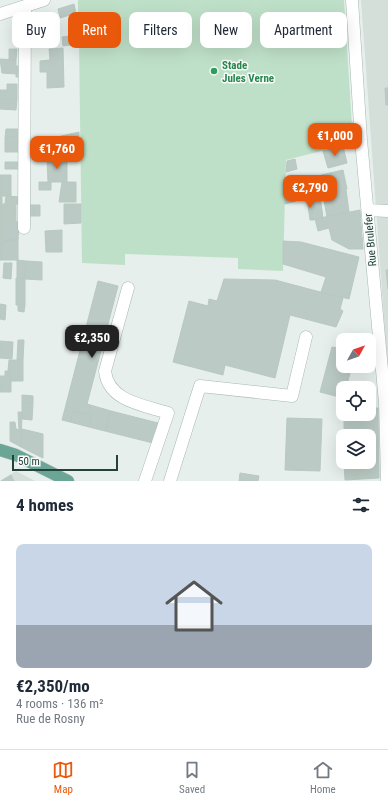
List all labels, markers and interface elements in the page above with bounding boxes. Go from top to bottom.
chip: Buy [12,12,60,48]
chip: Rent [68,12,121,48]
chip: Filters [129,12,192,48]
chip: New [200,12,252,48]
chip: Apartment [260,12,347,48]
place label: Stade Jules Verne [222,59,274,85]
marker: Stade Jules Verne [209,66,219,76]
pin: €1,000 [302,123,368,157]
text: €1,000 [317,128,353,143]
pin: €1,760 [24,136,90,170]
text: €1,760 [39,141,75,156]
pin: €2,790 [277,175,343,209]
text: €2,790 [292,180,328,195]
street label: Rue Brulefer [362,212,379,267]
pin: €2,350 [59,325,125,359]
text: €2,350 [74,330,110,345]
north arrow [336,333,376,373]
map controls [336,333,376,469]
button: locate [336,381,376,421]
button: layers [336,429,376,469]
scale bar [12,453,118,472]
text: 50 m [18,455,40,468]
icon: filters [350,494,372,516]
text: 4 homes [16,495,74,515]
icon: home [158,570,230,642]
text: €2,350/mo [16,676,90,696]
text: 4 rooms · 136 m² [16,696,103,711]
text: Rue de Rosny [16,711,85,726]
tab: Map [52,759,74,796]
tab: Saved [179,759,205,796]
tab: Home [310,759,336,796]

